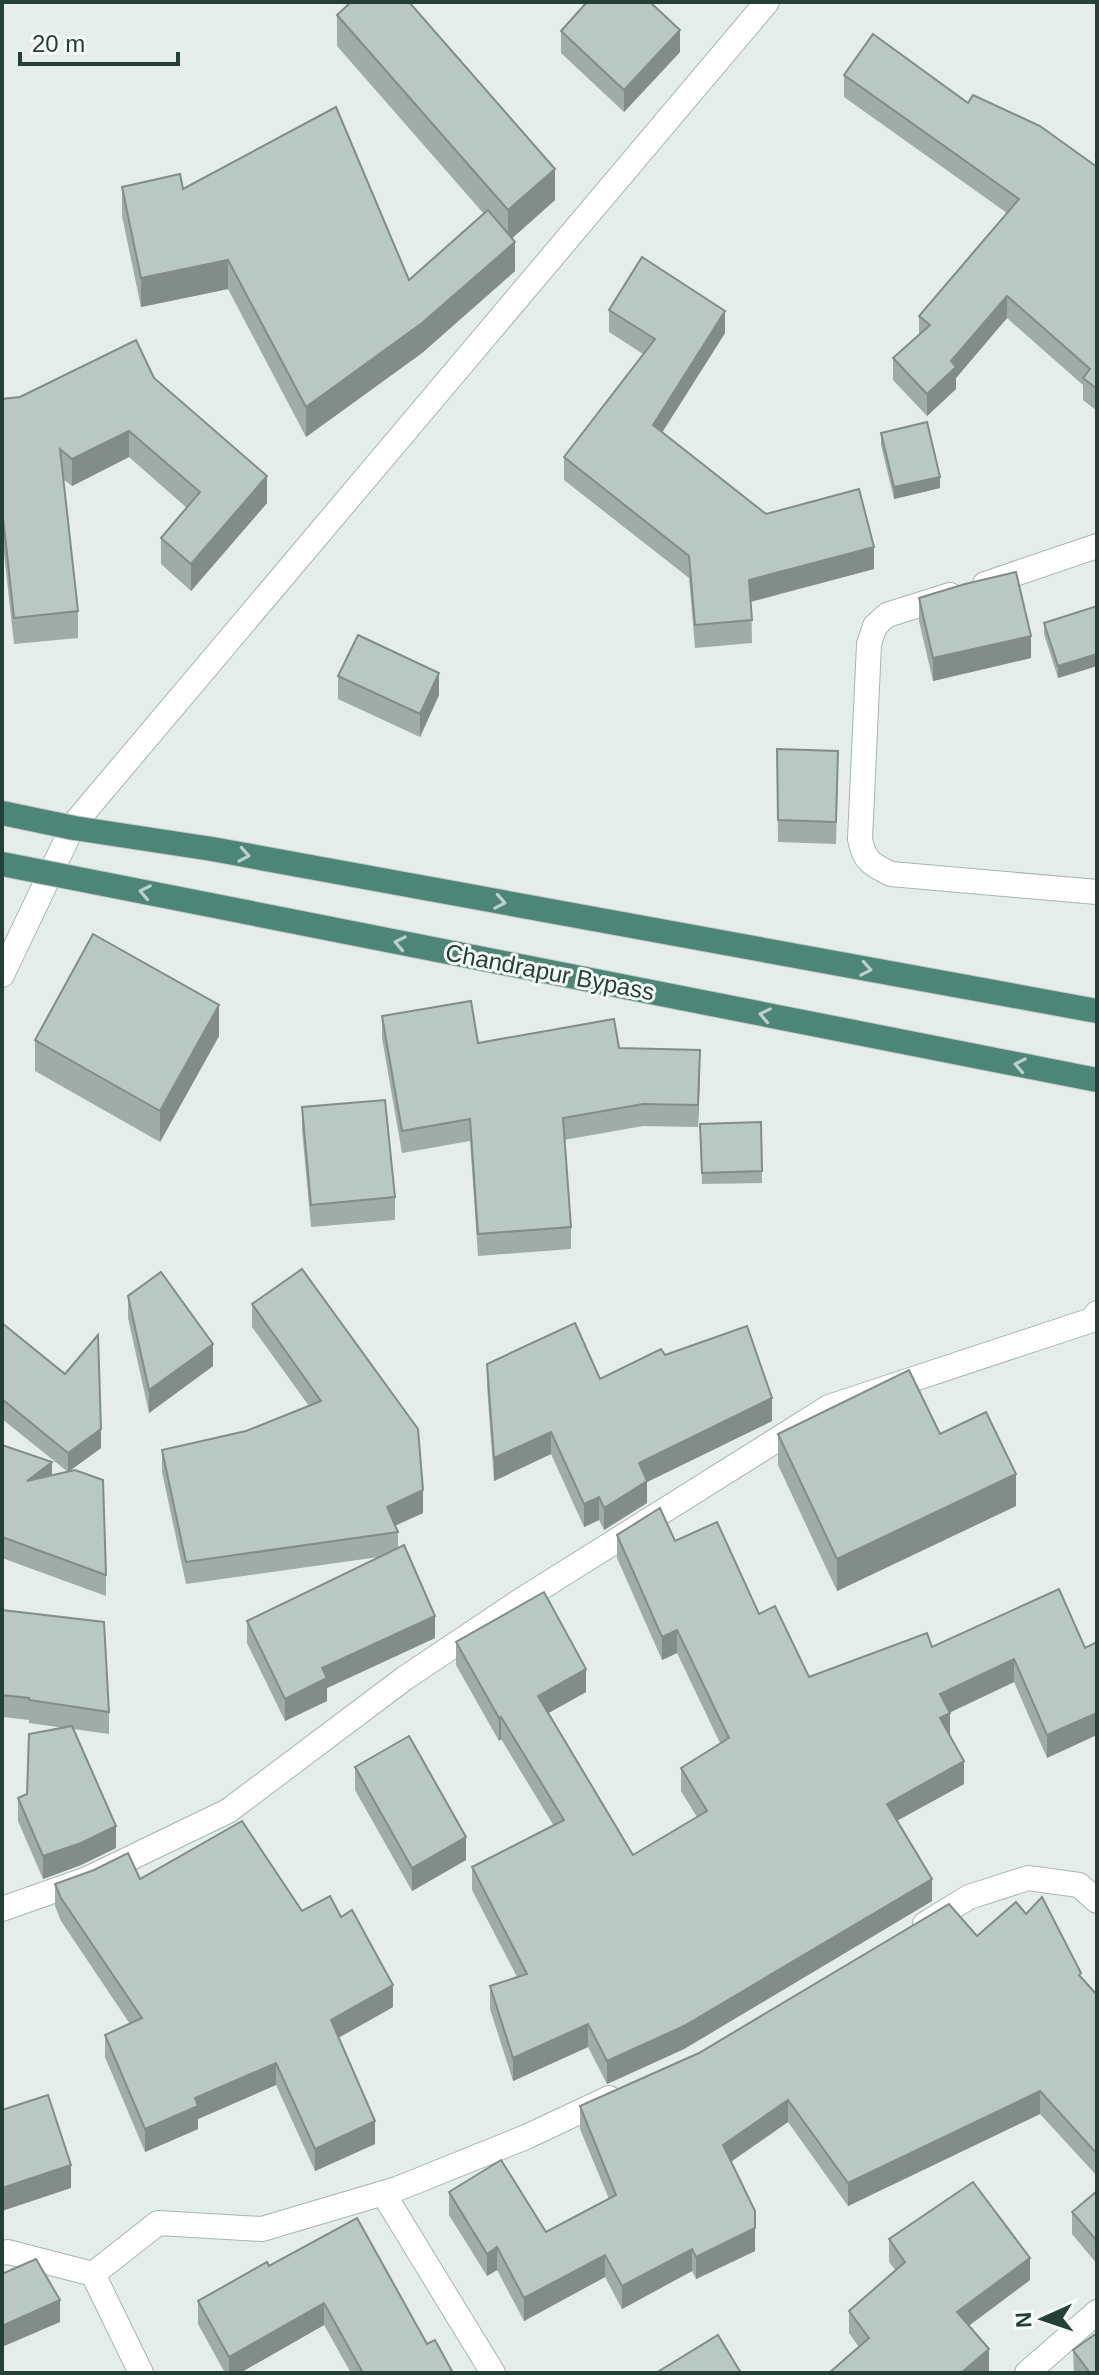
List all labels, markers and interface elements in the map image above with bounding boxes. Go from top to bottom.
scale bar [20,16,178,66]
text: 20 m [32,30,85,57]
one-way arrow [238,846,251,863]
one-way arrow [139,885,152,902]
one-way arrow [493,893,506,910]
one-way arrow [394,935,407,952]
street label: Chandrapur Bypass [443,939,657,1005]
one-way arrow [859,960,872,977]
one-way arrow [759,1007,772,1024]
one-way arrow [1014,1057,1028,1074]
north arrow [1003,2279,1083,2359]
text: N [1011,2311,1036,2329]

